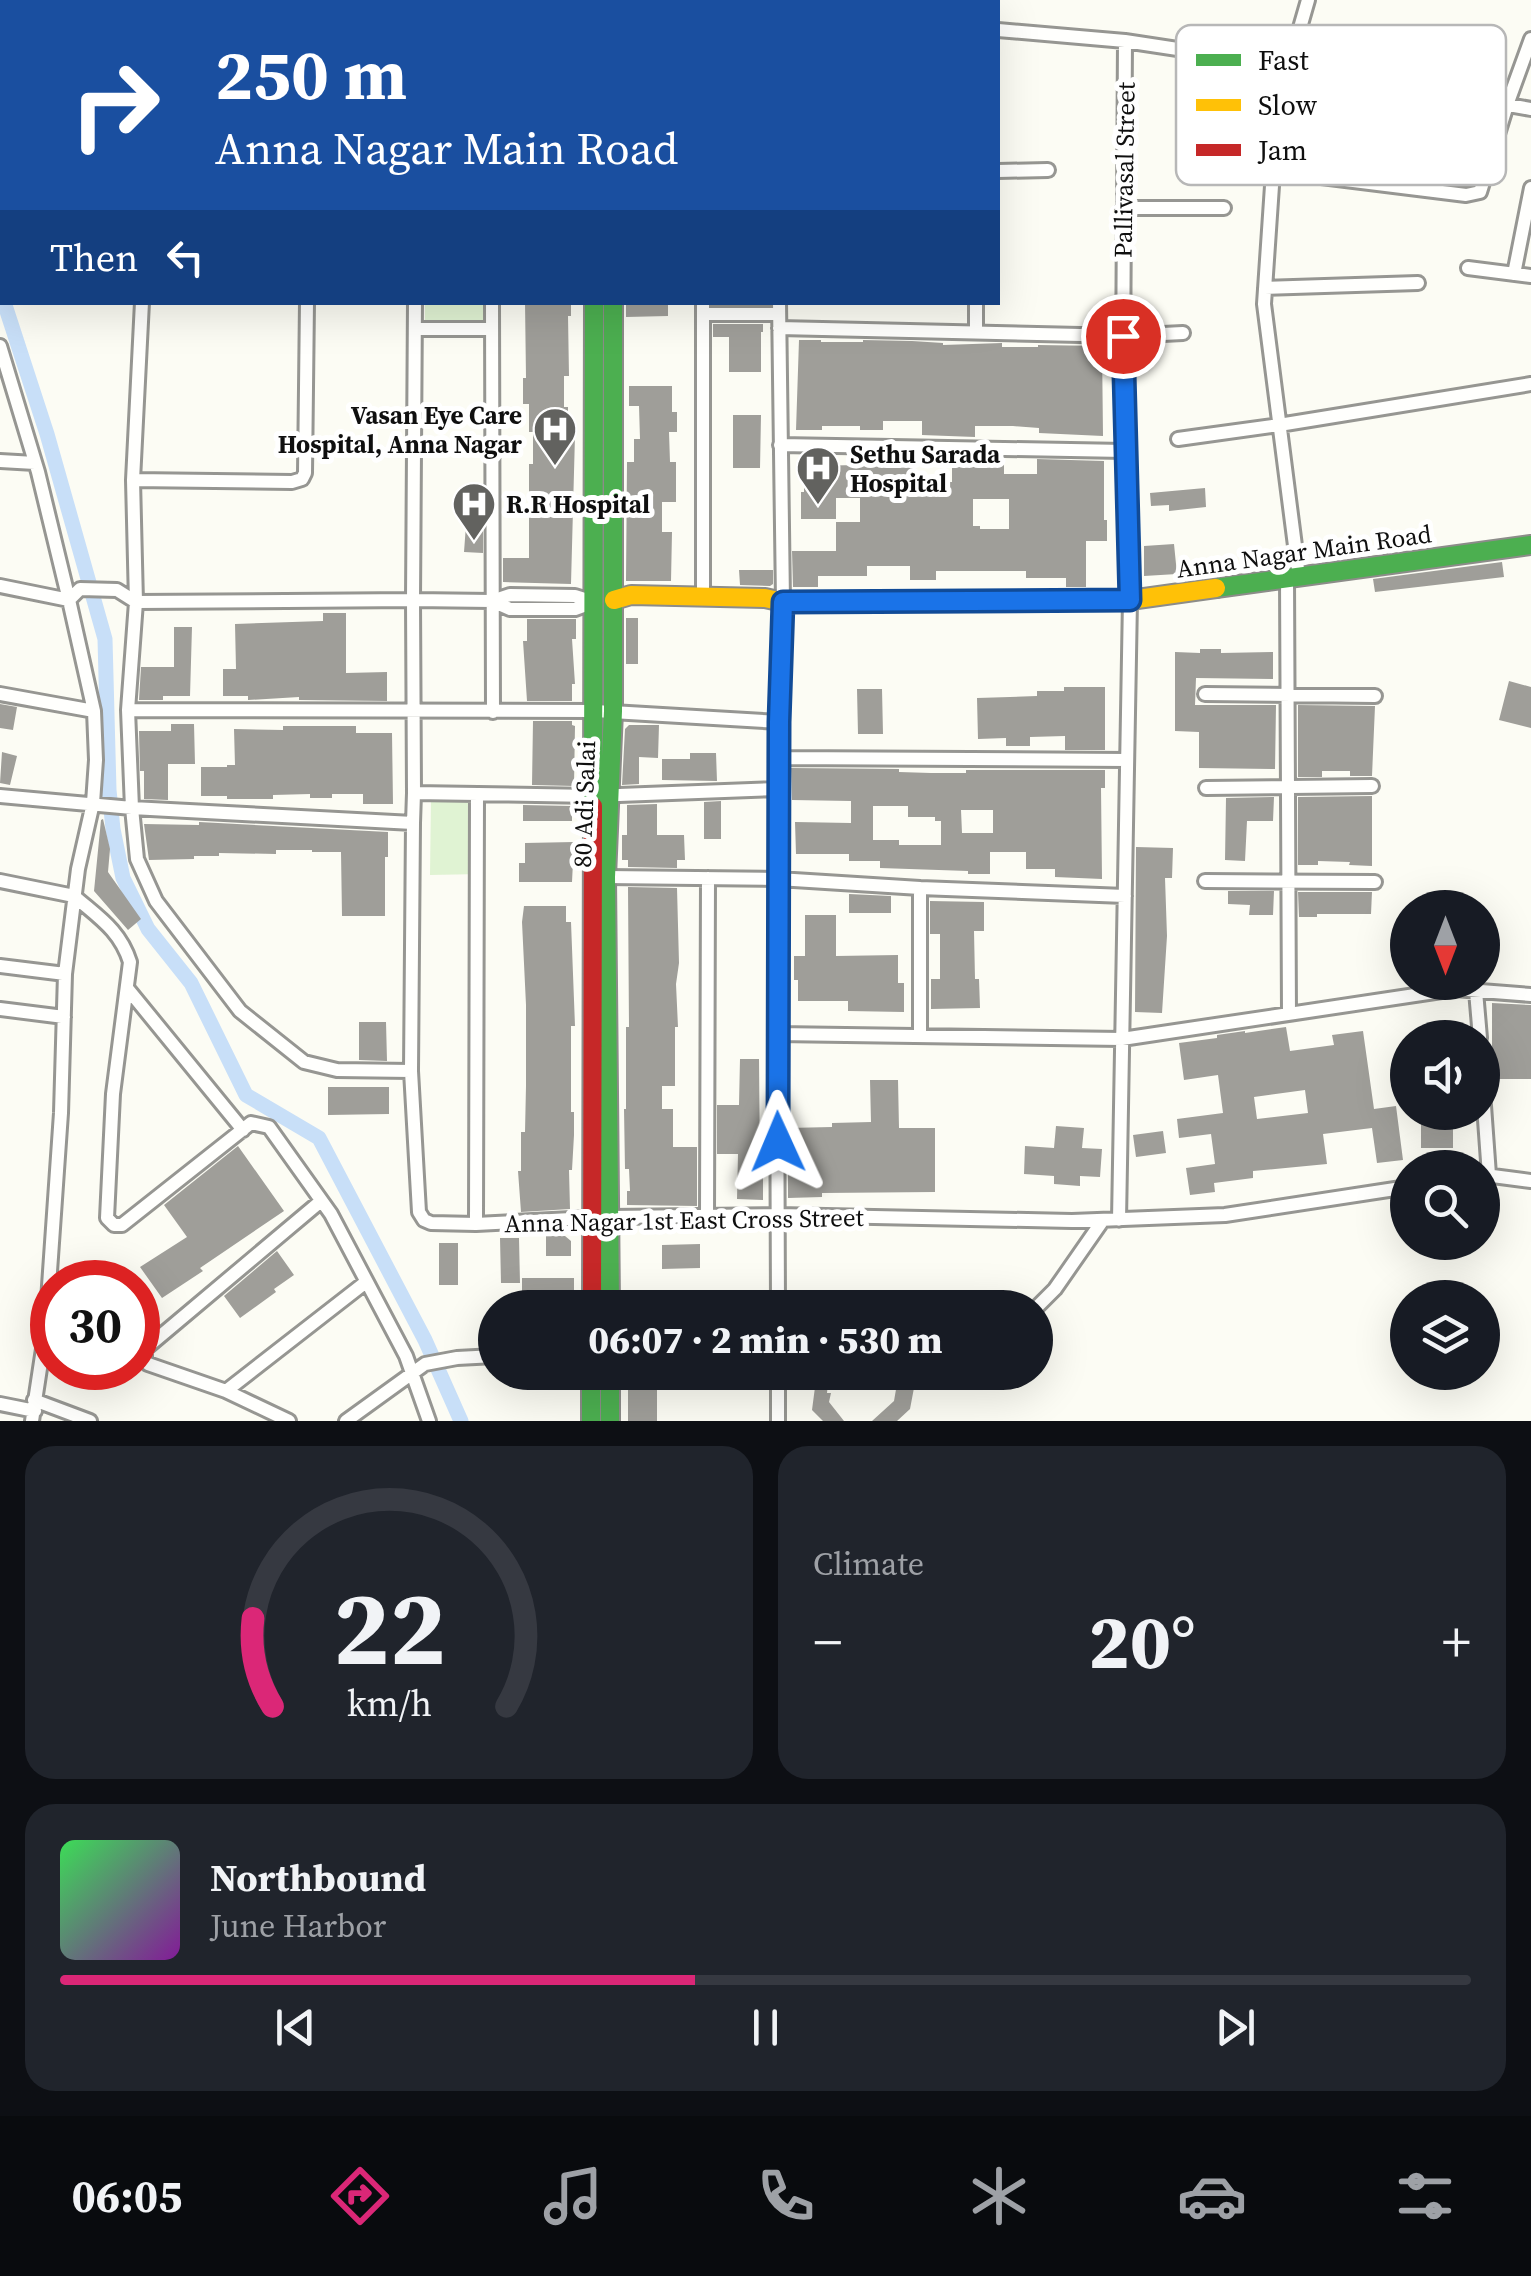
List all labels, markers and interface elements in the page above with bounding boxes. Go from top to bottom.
legend [1176,25,1506,185]
text: 250 m [215,26,407,122]
icon: right [50,40,180,170]
text: Fast [1258,41,1309,79]
street label: Pallivasal Street [1105,81,1143,258]
text: Slow [1258,86,1318,124]
text: Anna Nagar Main Road [215,117,678,179]
text: Jam [1257,131,1307,169]
icon: left [158,230,213,285]
text: Then [50,232,138,284]
pin [1081,294,1166,379]
icon: arrive [1096,309,1151,364]
place label: Vasan Eye Care Hospital, Anna Nagar [278,398,522,461]
hospital icon: Vasan Eye Care Hospital, Anna Nagar [532,406,578,467]
place label: Sethu Sarada Hospital [850,437,1001,500]
hospital icon: Sethu Sarada Hospital [795,445,841,506]
hospital icon: R.R Hospital [451,481,497,542]
place label: R.R Hospital [506,487,650,521]
street label: Anna Nagar Main Road [1174,516,1434,586]
street label: 80 Adi Salai [565,740,603,868]
north arrow [1390,890,1500,1000]
map controls [1390,890,1500,1390]
button: sound [1390,1020,1500,1130]
position arrow [726,1090,830,1194]
button: search [1390,1150,1500,1260]
street label: Anna Nagar 1st East Cross Street [504,1200,865,1240]
speed limit sign: 30 [30,1260,160,1390]
button: layers [1390,1280,1500,1390]
text: 06:07 · 2 min · 530 m [588,1314,943,1366]
text: Climate [813,1542,924,1586]
text: 22 [333,1556,445,1699]
text: 20° [1088,1590,1196,1693]
text: − [813,1604,842,1679]
text: + [1442,1604,1471,1679]
text: km/h [346,1679,432,1728]
text: Northbound [210,1852,426,1904]
text: June Harbor [210,1904,386,1948]
icon: previous [268,2000,323,2055]
icon: pause [738,2000,793,2055]
icon: next [1208,2000,1263,2055]
icon: directions [325,2161,395,2231]
icon: music [538,2161,608,2231]
icon: phone [751,2161,821,2231]
icon: climate [964,2161,1034,2231]
icon: car [1177,2161,1247,2231]
icon: filters [1390,2161,1460,2231]
text: 06:05 [71,2165,182,2227]

